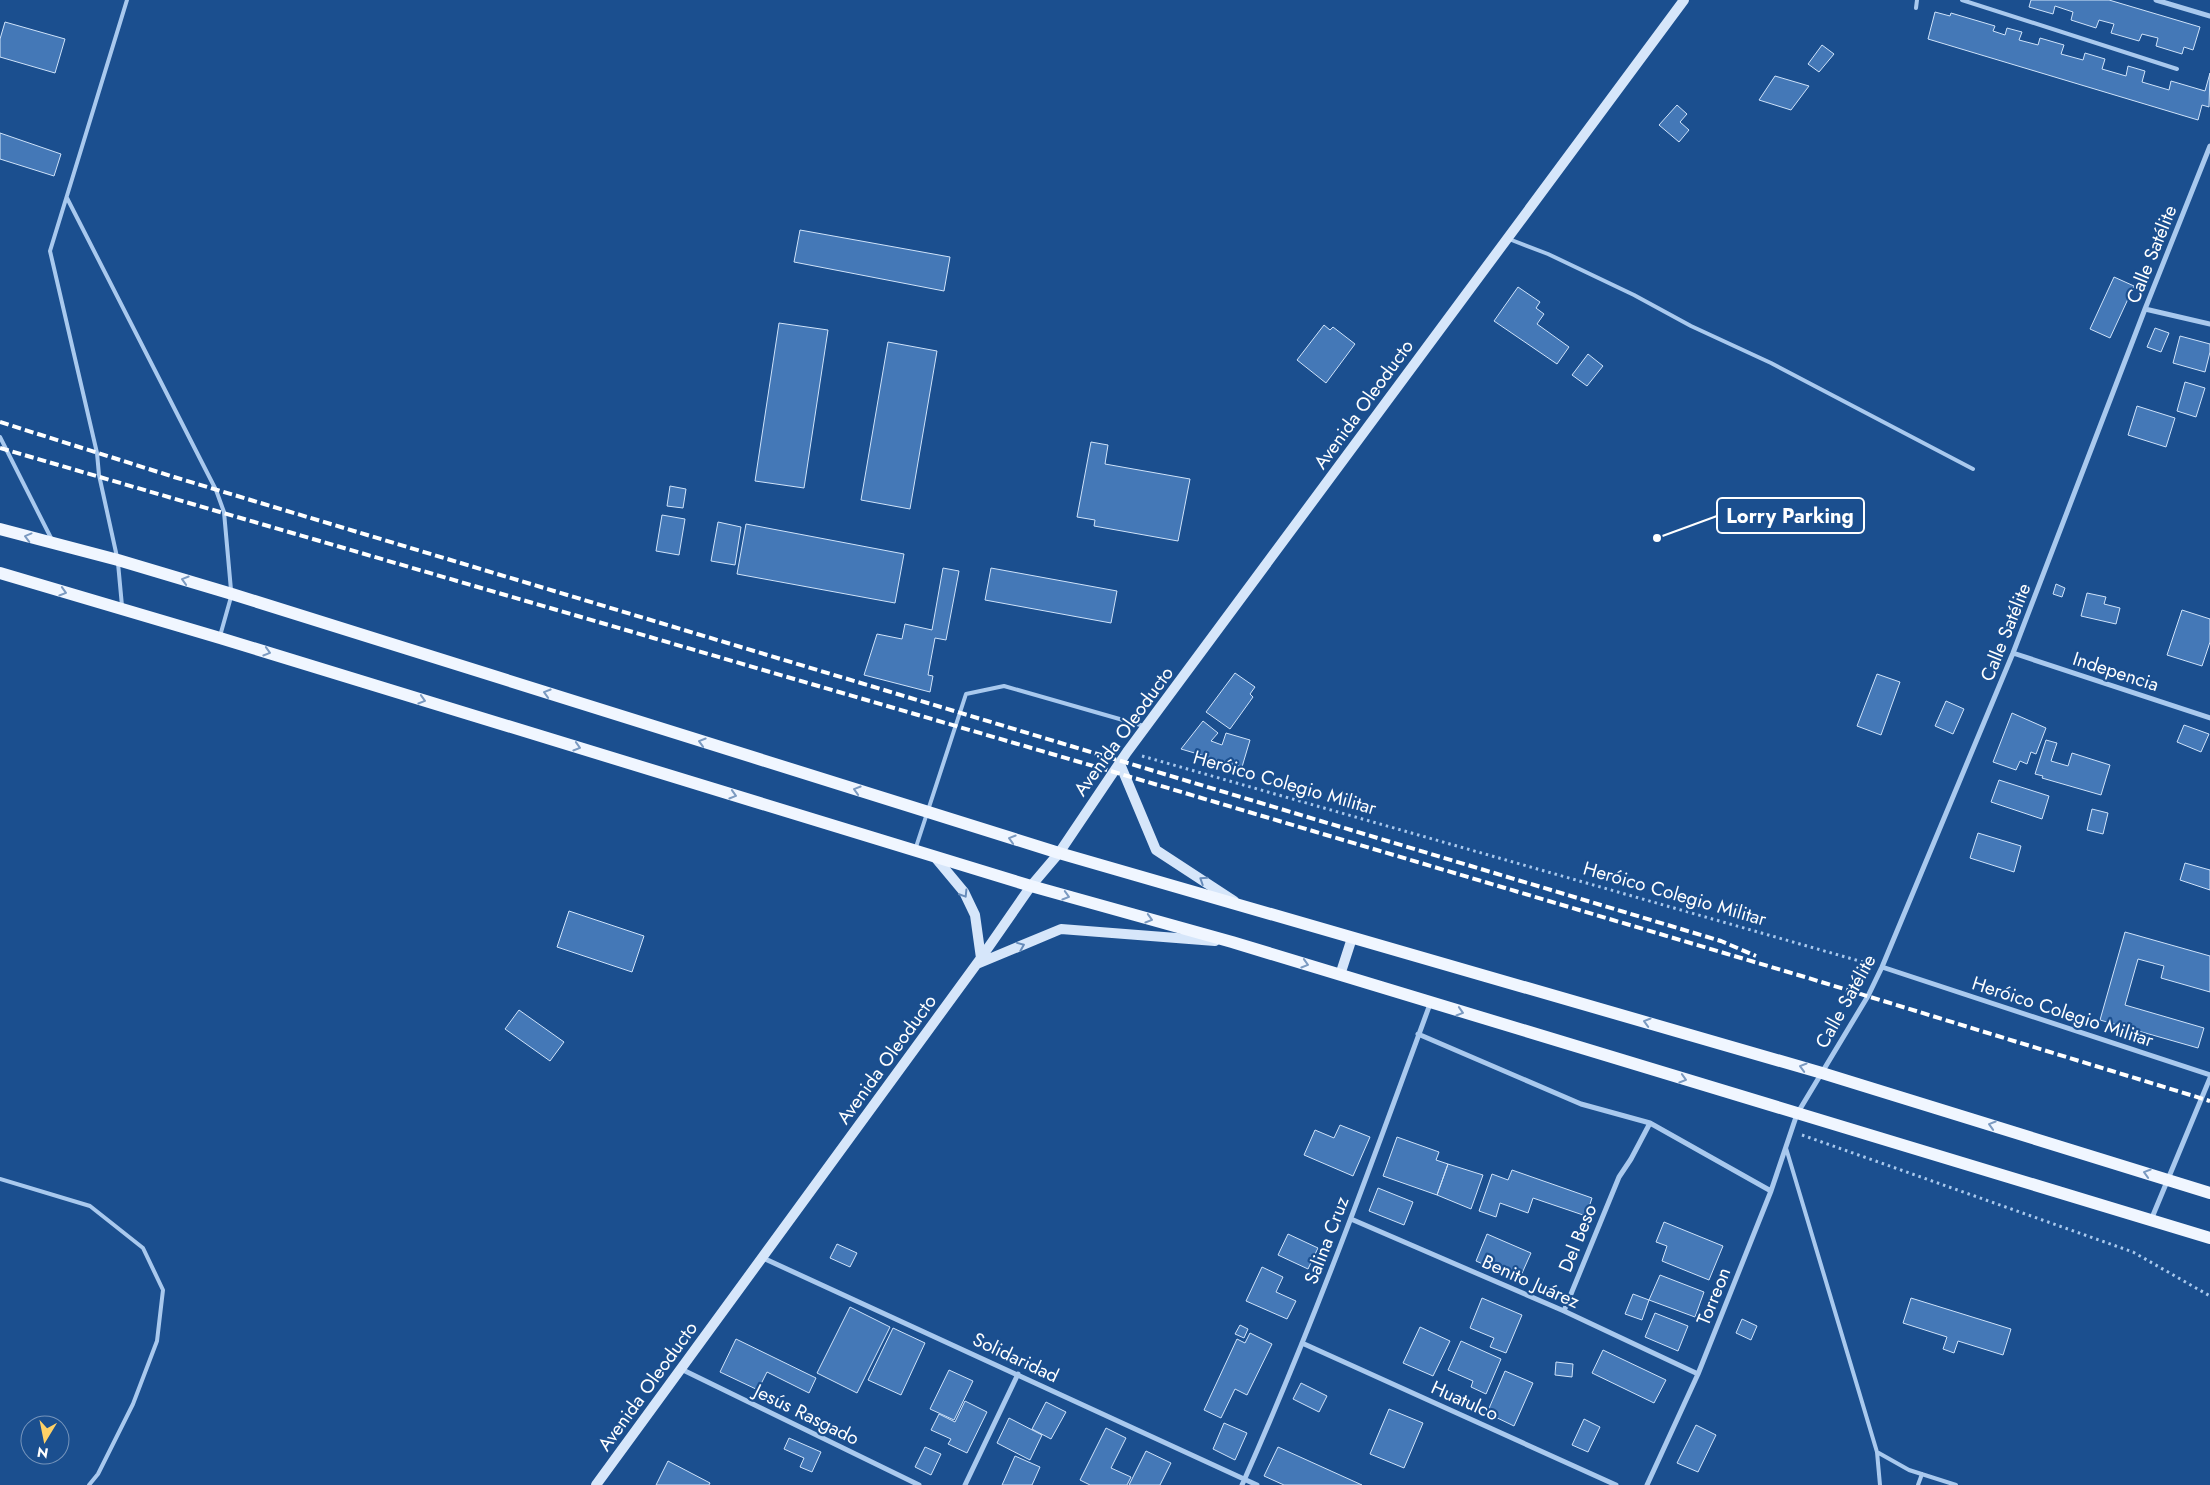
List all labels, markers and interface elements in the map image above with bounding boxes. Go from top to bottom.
street label: Calle Satélite [2119,201,2184,307]
street label: Avenida Oleoducto [1307,334,1420,475]
callout: Lorry Parking [1717,498,1864,533]
text: Lorry Parking [1726,502,1854,531]
one-way arrow [24,532,33,543]
one-way arrow [181,576,190,586]
street label: Calle Satélite [1973,579,2038,685]
one-way arrow [59,587,67,597]
street label: Indepencia [2069,645,2162,698]
one-way arrow [262,647,270,657]
street label: Avenida Oleoducto [1067,661,1180,802]
one-way arrow [543,689,552,699]
one-way arrow [417,694,426,704]
one-way arrow [699,737,707,747]
one-way arrow [573,742,581,752]
street label: Heróico Colegio Militar [1190,743,1380,822]
one-way arrow [854,786,862,796]
one-way arrow [728,789,736,799]
one-way arrow [1009,834,1017,844]
street label: Heróico Colegio Militar [1580,854,1770,933]
one-way arrow [1199,877,1208,887]
one-way arrow [958,889,968,898]
one-way arrow [1062,890,1070,900]
one-way arrow [1144,913,1153,924]
one-way arrow [1016,942,1025,952]
street label: Calle Satélite [1808,949,1883,1053]
one-way arrow [1300,959,1308,969]
street label: Heróico Colegio Militar [1969,969,2157,1054]
street label: Avenida Oleoducto [830,989,943,1130]
one-way arrow [1456,1006,1464,1016]
one-way arrow [1643,1018,1651,1028]
one-way arrow [1798,1062,1807,1073]
one-way arrow [1678,1074,1686,1084]
one-way arrow [1988,1121,1996,1131]
one-way arrow [2143,1169,2151,1179]
street label: Salina Cruz [1297,1192,1356,1288]
street label: Del Beso [1552,1200,1603,1276]
street label: Benito Juárez [1478,1248,1584,1315]
street label: Torreon [1690,1263,1737,1329]
street label: Avenida Oleoducto [591,1316,704,1457]
street label: Solidaridad [968,1326,1063,1389]
street label: Huatulco [1427,1374,1503,1427]
street label: Jesús Rasgado [747,1376,864,1452]
north arrow [20,1415,70,1465]
text: N [36,1442,50,1464]

